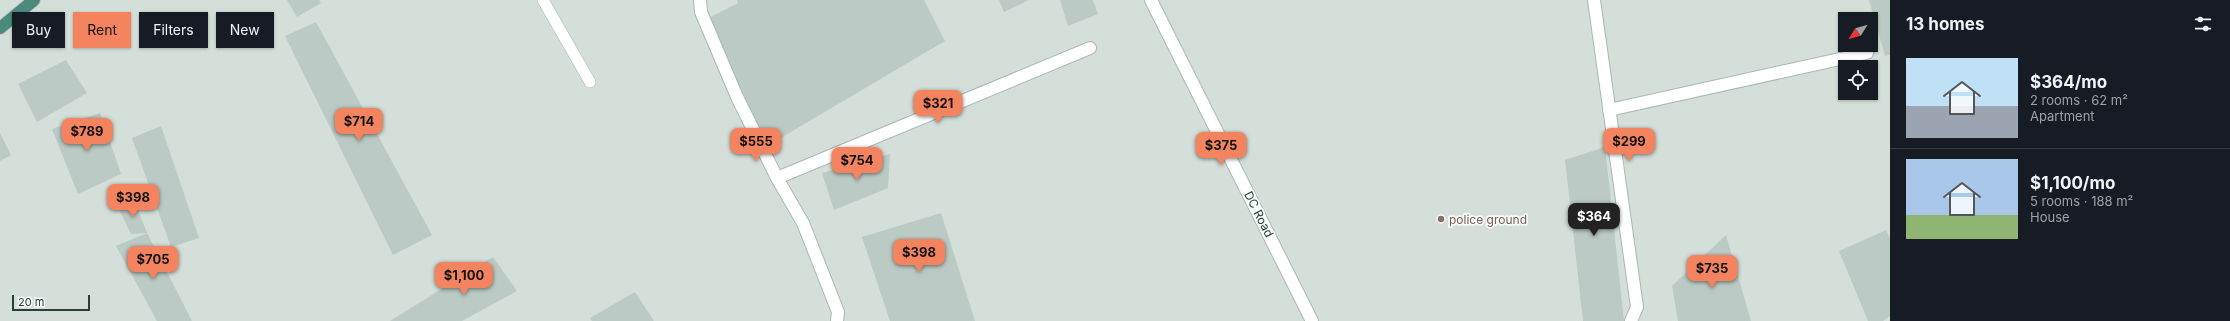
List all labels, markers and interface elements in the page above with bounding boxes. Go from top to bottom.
chip: Buy [12,12,65,48]
chip: Rent [73,12,131,48]
chip: Filters [139,12,208,48]
chip: New [216,12,274,48]
north arrow [1838,12,1878,52]
map controls [1838,12,1878,100]
icon: filters [2192,13,2214,35]
text: 13 homes [1906,14,1985,34]
button: locate [1838,60,1878,100]
text: $364/mo [2030,72,2107,92]
icon: home [1938,74,1986,122]
pin: $321 [914,90,962,124]
text: 2 rooms · 62 m² [2030,92,2128,108]
text: $321 [923,95,953,111]
pin: $714 [335,108,383,142]
text: Apartment [2030,108,2095,124]
text: $714 [344,113,374,129]
pin: $789 [63,118,111,152]
text: $789 [71,123,103,139]
pin: $555 [732,128,780,162]
pin: $299 [1605,128,1653,162]
pin: $375 [1197,132,1245,166]
text: $555 [739,133,773,149]
text: $299 [1612,133,1646,149]
text: $375 [1205,137,1237,153]
pin: $754 [833,147,881,181]
text: $754 [840,152,874,168]
text: $1,100/mo [2030,173,2115,193]
icon: home [1938,175,1986,223]
pin: $398 [109,184,157,218]
street label: DC Road [1241,188,1277,240]
text: $398 [116,189,150,205]
text: 5 rooms · 188 m² [2030,193,2133,209]
pin: $364 [1570,203,1618,237]
text: $364 [1577,208,1611,224]
text: House [2030,209,2070,225]
place label: police ground [1449,212,1527,227]
marker: police ground [1436,214,1446,224]
pin: $398 [895,239,943,273]
text: $398 [902,244,936,260]
pin: $705 [129,246,177,280]
text: $705 [137,251,169,267]
pin: $735 [1688,255,1736,289]
text: $735 [1696,260,1728,276]
pin: $1,100 [431,262,497,296]
text: $1,100 [444,267,484,283]
scale bar [12,293,90,312]
text: 20 m [18,295,44,309]

